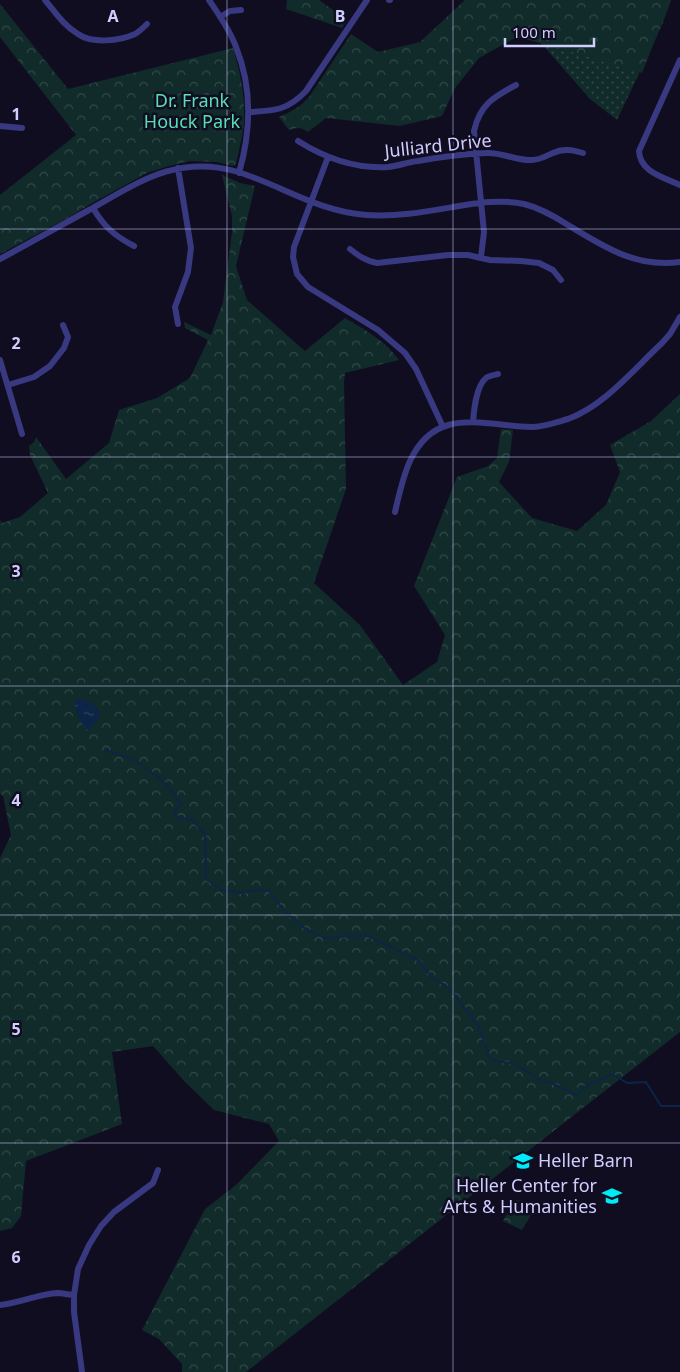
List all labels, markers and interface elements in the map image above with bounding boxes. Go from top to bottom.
text: A [107,5,119,27]
text: B [335,5,345,27]
scale bar [505,15,594,47]
text: 100 m [512,22,556,42]
park label: Dr. Frank Houck Park [144,88,241,133]
text: 1 [11,103,21,125]
street label: Julliard Drive [381,127,493,163]
text: 2 [11,332,21,354]
text: 3 [11,560,21,582]
text: 4 [11,789,21,811]
text: 5 [11,1018,21,1040]
place label: Heller Barn [538,1148,633,1172]
school or university icon: Heller Barn [512,1150,534,1172]
place label: Heller Center for Arts & Humanities [443,1173,598,1218]
school or university icon: Heller Center for Arts & Humanities [601,1185,623,1207]
text: 6 [11,1246,21,1268]

